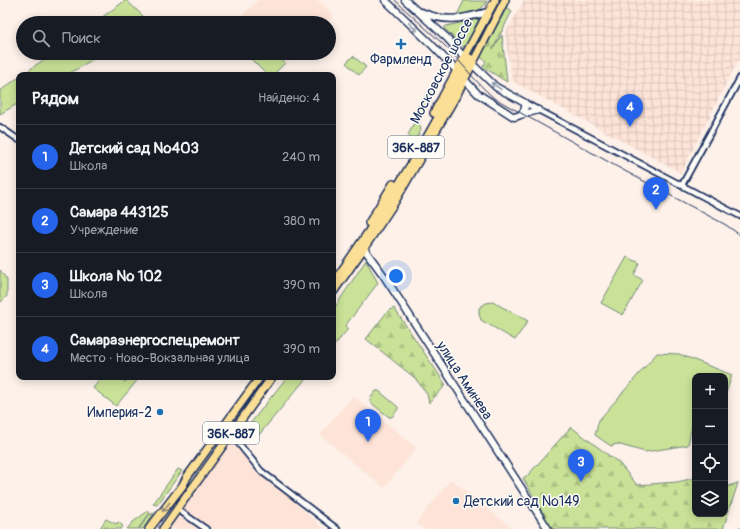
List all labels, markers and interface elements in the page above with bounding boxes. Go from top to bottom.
search box [16,16,336,60]
street label: Московское шоссе [407,16,476,127]
one-way arrow [408,22,418,32]
icon: search [30,27,52,49]
text: Поиск [62,29,101,48]
marker: Фармленд [396,39,406,49]
place label: Фармленд [370,51,432,68]
one-way arrow [491,82,502,90]
text: Рядом [32,88,79,109]
text: Найдено: 4 [258,90,320,106]
pin: 4 [617,94,643,127]
road number: 36К-887 [388,136,444,158]
text: Детский сад №403 [70,139,199,158]
text: 1 [42,149,48,165]
text: 240 m [282,149,320,165]
text: Школа [70,158,107,174]
pin: 2 [643,177,669,210]
text: Самара 443125 [70,203,169,222]
text: 2 [41,213,49,229]
text: 380 m [283,213,320,229]
text: Учреждение [70,222,138,238]
your location [386,266,406,286]
text: Школа № 102 [70,267,162,286]
text: 3 [41,277,49,293]
text: 390 m [283,277,320,293]
text: Школа [70,286,107,302]
text: Самараэнергоспецремонт [70,331,240,350]
street label: улица Аминева [432,337,496,423]
text: 4 [41,341,49,357]
text: 390 m [283,341,320,357]
text: Место · Ново-Вокзальная улица [70,350,250,366]
map controls [692,373,728,517]
button: + [692,373,728,409]
place label: Империя-2 [87,404,152,421]
marker: Империя-2 [155,407,165,417]
pin: 1 [355,409,381,442]
button: − [692,409,728,445]
road number: 36К-887 [203,422,259,444]
button: locate [692,445,728,481]
pin: 3 [568,449,594,482]
button: layers [692,481,728,517]
place label: Детский сад №149 [463,493,580,510]
marker: Детский сад №149 [451,496,461,506]
one-way arrow [162,501,170,512]

